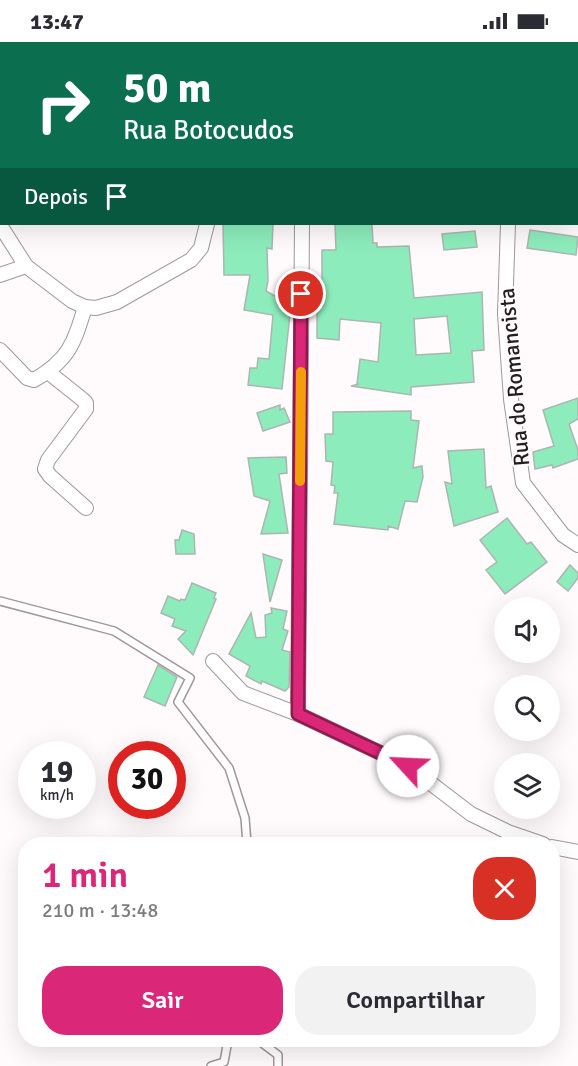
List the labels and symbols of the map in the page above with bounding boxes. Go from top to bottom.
pin [275,268,326,319]
street label: Rua do Romancista [493,287,535,467]
position arrow [376,734,440,798]
speed limit sign: 30 [108,741,186,819]

